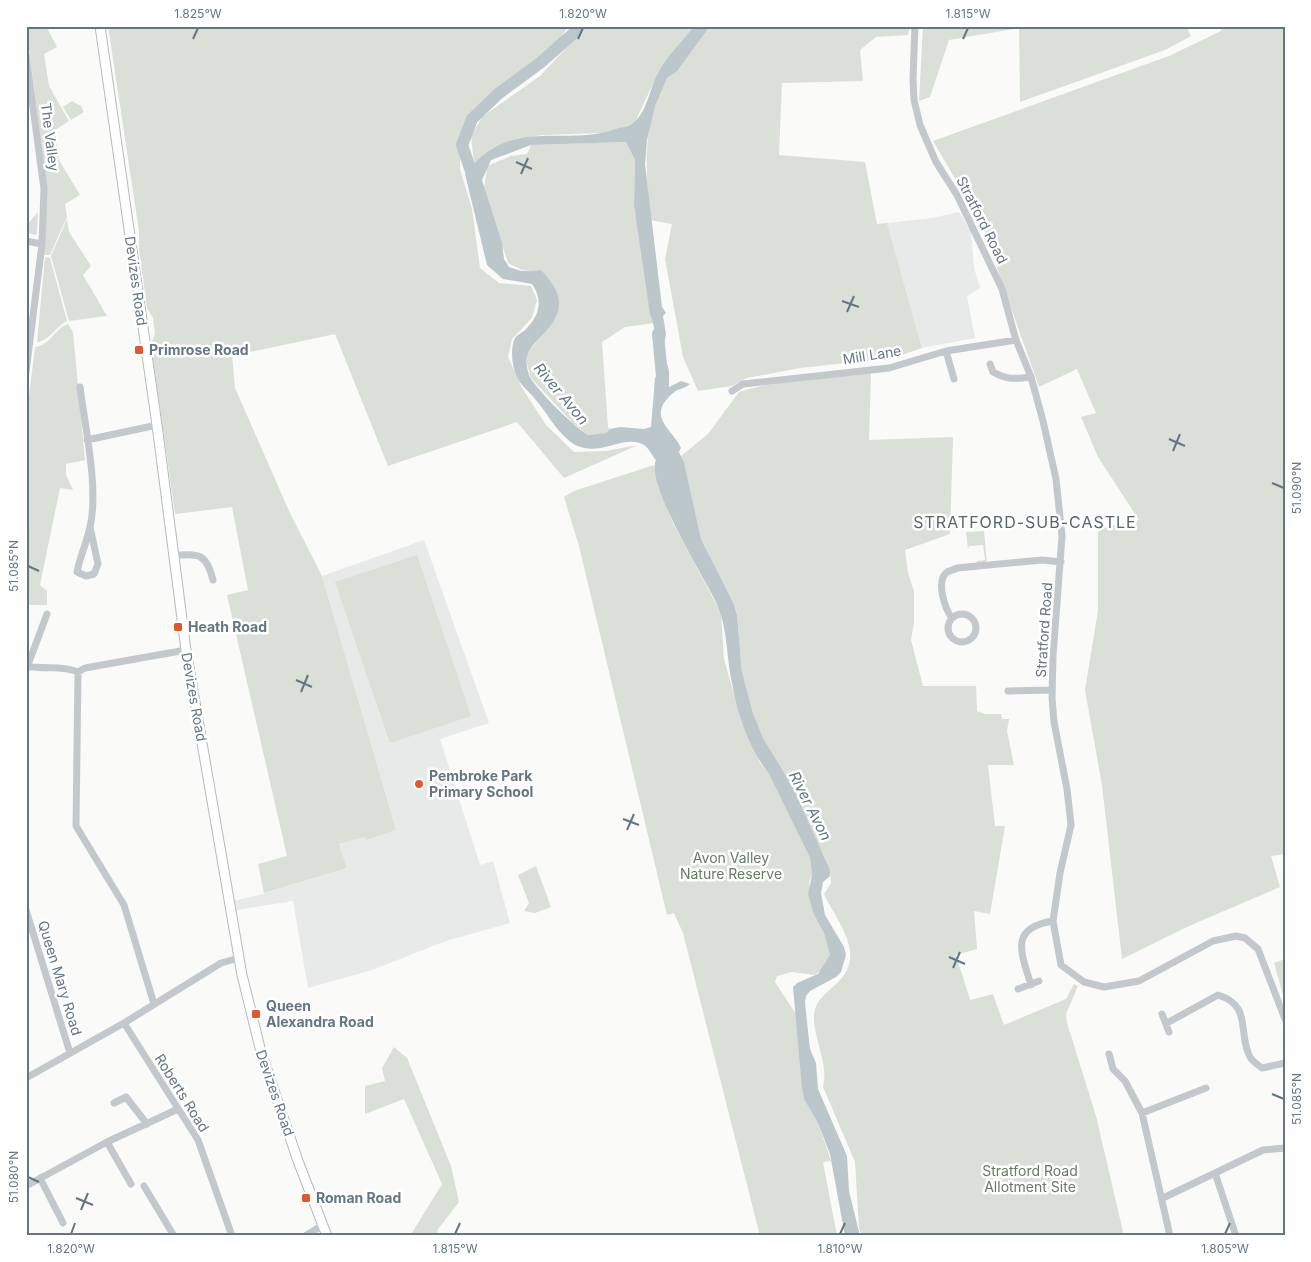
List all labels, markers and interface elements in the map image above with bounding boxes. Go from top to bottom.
text: 1.825°W [174,6,222,21]
text: 1.820°W [559,6,607,21]
text: 1.815°W [946,6,991,21]
street label: The Valley [38,102,63,172]
street label: Stratford Road [953,173,1012,266]
street label: Devizes Road [122,235,151,327]
place label: Primrose Road [149,341,249,358]
street label: Mill Lane [841,341,902,368]
marker: Primrose Road [133,344,145,356]
water label: River Avon [530,359,593,429]
text: 51.090°N [1289,462,1304,514]
district label: STRATFORD-SUB-CASTLE [913,512,1137,532]
text: 51.085°N [6,540,21,592]
street label: Stratford Road [1032,582,1055,678]
place label: Heath Road [188,618,267,635]
marker: Heath Road [172,621,184,633]
street label: Devizes Road [178,651,211,743]
place label: Pembroke Park Primary School [429,767,533,800]
water label: River Avon [785,768,836,844]
marker: Pembroke Park Primary School [413,778,425,790]
park label: Avon Valley Nature Reserve [680,849,782,882]
street label: Queen Mary Road [35,918,86,1037]
place label: Queen Alexandra Road [266,997,374,1030]
marker: Queen Alexandra Road [250,1008,262,1020]
street label: Devizes Road [253,1047,298,1138]
street label: Roberts Road [152,1051,213,1135]
text: 51.085°N [1289,1073,1304,1125]
text: 51.080°N [6,1151,21,1203]
park label: Stratford Road Allotment Site [982,1162,1078,1195]
place label: Roman Road [316,1189,401,1206]
marker: Roman Road [300,1192,312,1204]
text: 1.820°W [47,1241,95,1256]
text: 1.815°W [433,1241,478,1256]
text: 1.810°W [817,1241,863,1256]
text: 1.805°W [1201,1241,1249,1256]

